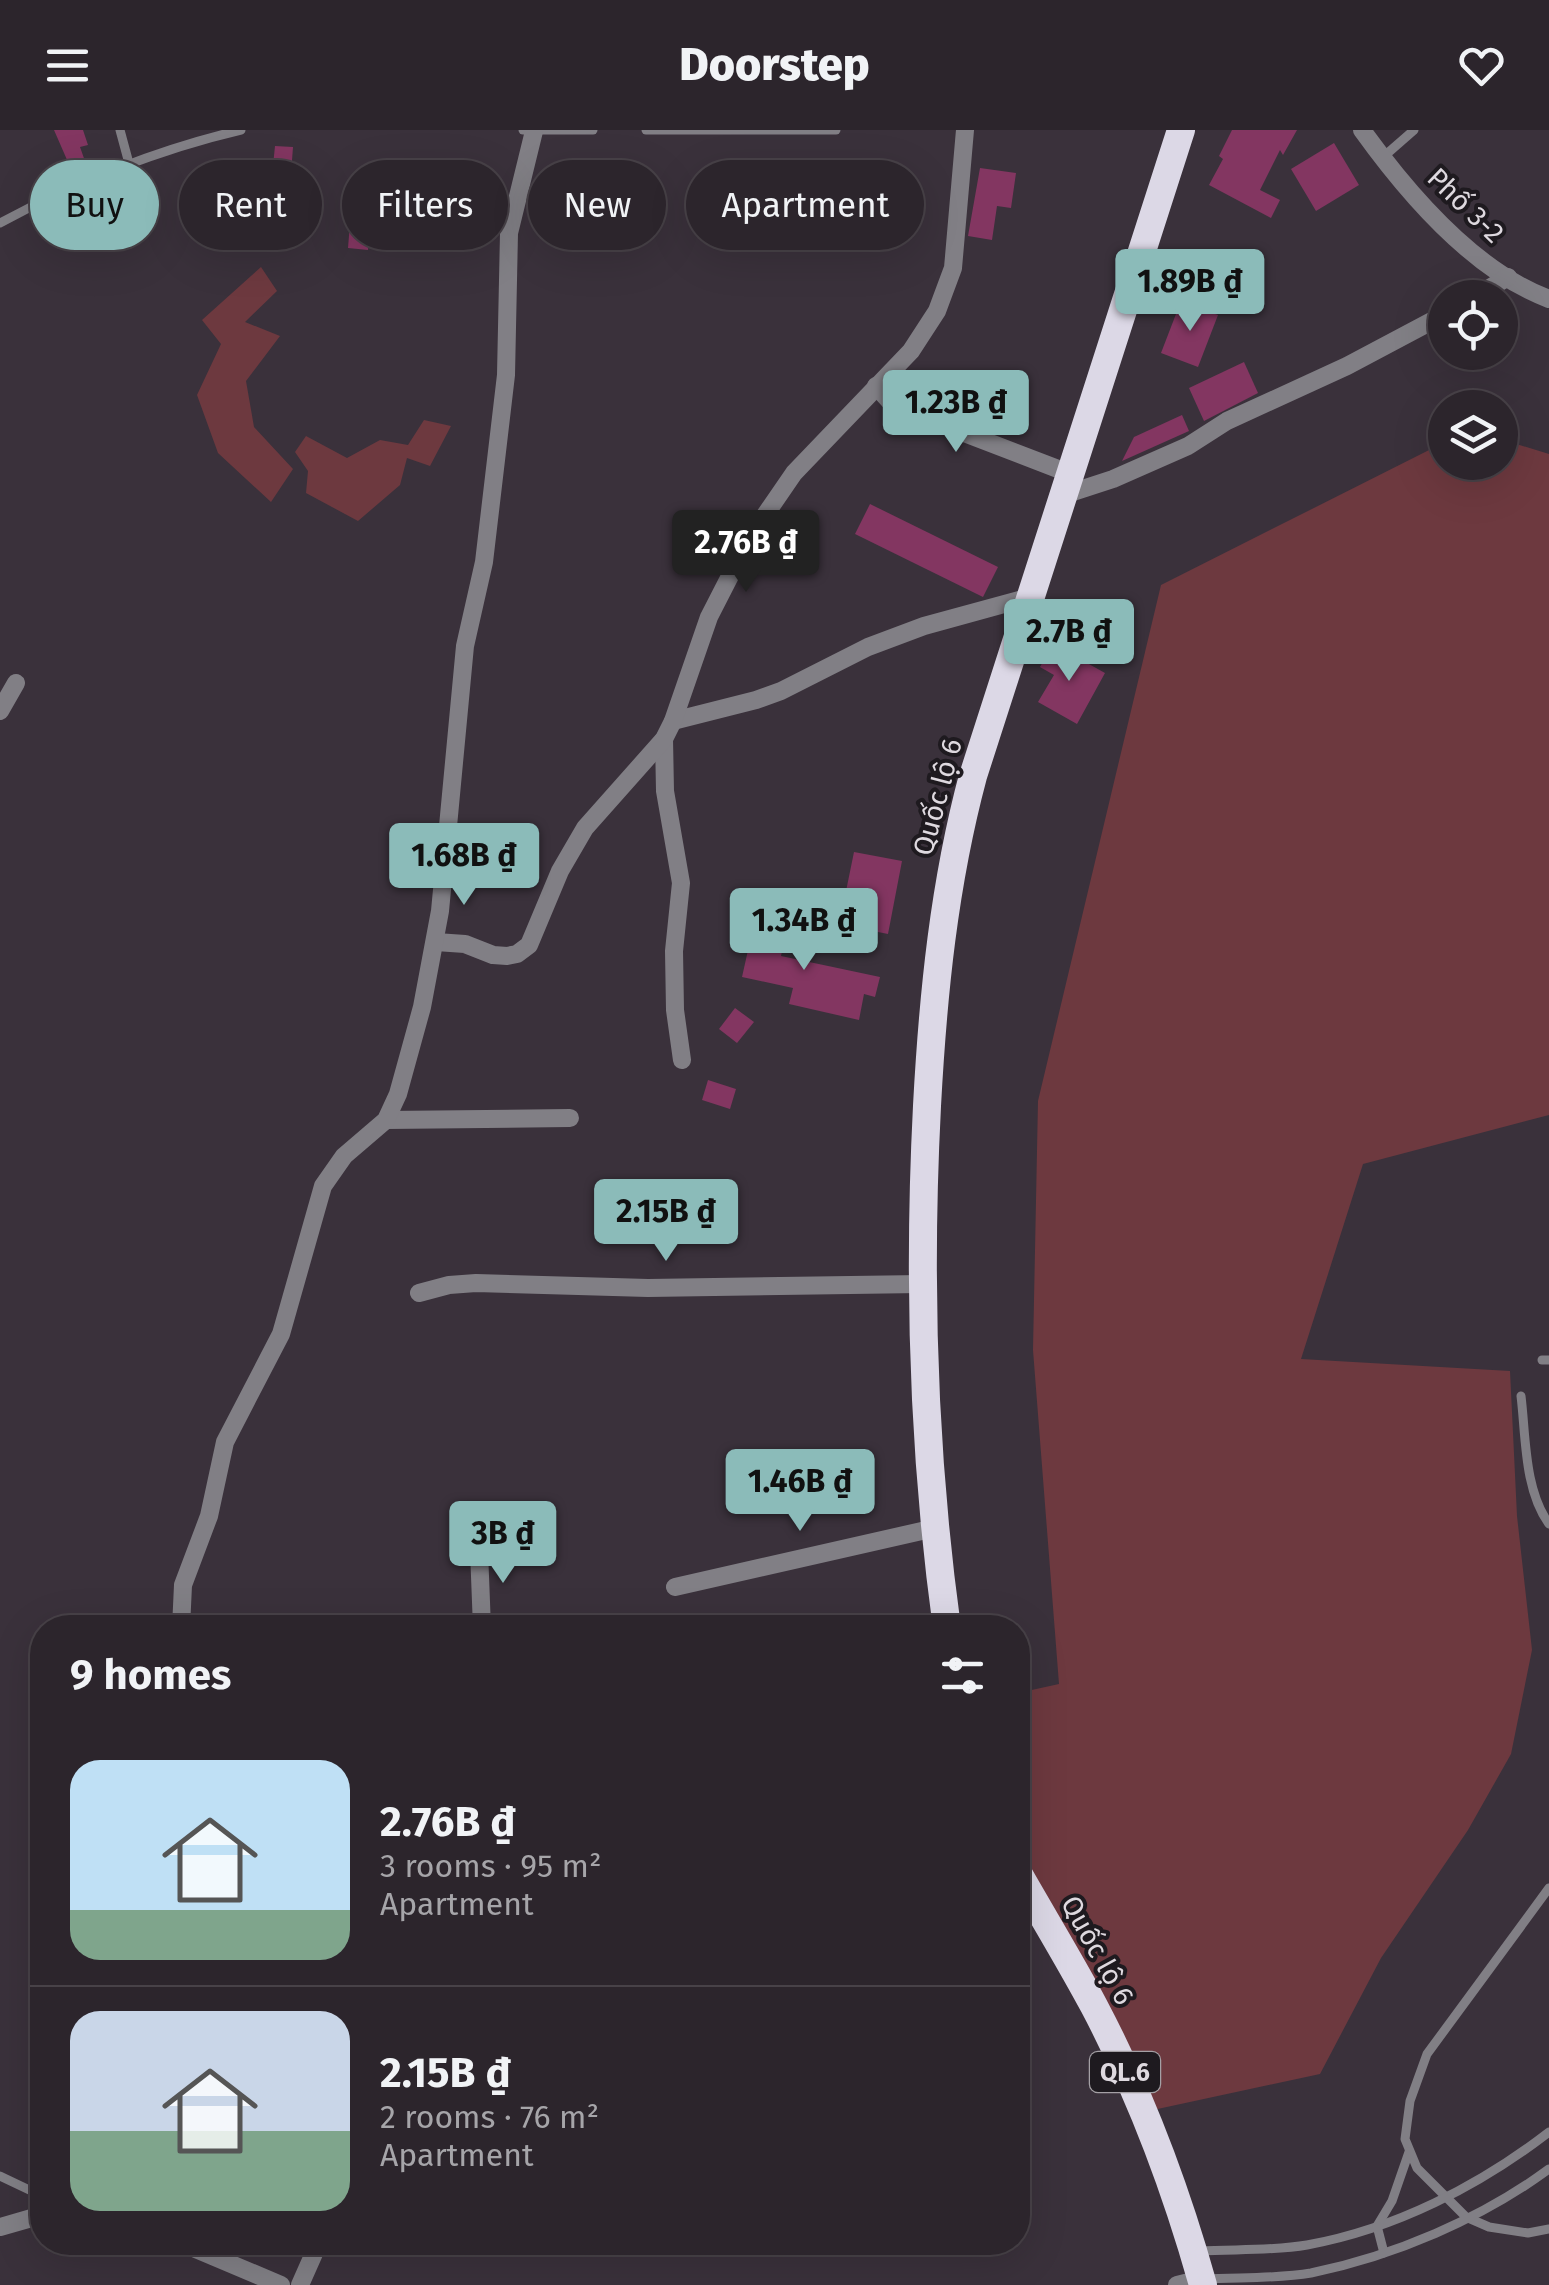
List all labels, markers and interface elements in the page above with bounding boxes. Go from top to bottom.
icon: menu [40,38,95,93]
text: Doorstep [679,38,870,92]
icon: heart [1454,38,1509,93]
chip: Buy [30,160,159,250]
chip: Rent [179,160,322,250]
chip: Filters [342,160,508,250]
chip: New [528,160,666,250]
chip: Apartment [686,160,924,250]
street label: Phố 3-2 [1421,161,1511,250]
pin: 1.89B ₫ [1098,249,1282,334]
text: 1.89B ₫ [1137,262,1243,300]
map controls [1428,280,1518,480]
button: locate [1428,280,1518,370]
pin: 1.23B ₫ [864,370,1048,455]
text: 1.23B ₫ [905,383,1007,421]
button: layers [1428,390,1518,480]
pin: 2.76B ₫ [654,510,838,595]
text: 2.76B ₫ [694,523,798,561]
pin: 2.7B ₫ [988,599,1150,684]
text: 2.7B ₫ [1026,612,1112,650]
street label: Quốc lộ 6 [906,735,969,859]
pin: 1.68B ₫ [372,823,556,908]
text: 1.68B ₫ [411,836,517,874]
pin: 1.34B ₫ [712,888,896,973]
text: 1.34B ₫ [752,901,856,939]
pin: 2.15B ₫ [574,1179,758,1264]
text: 2.15B ₫ [616,1192,716,1230]
pin: 1.46B ₫ [708,1449,892,1534]
text: 1.46B ₫ [748,1462,852,1500]
pin: 3B ₫ [444,1501,562,1586]
text: 3B ₫ [471,1514,535,1552]
icon: filters [935,1648,990,1703]
text: 9 homes [70,1650,231,1700]
text: 2.76B ₫ [380,1797,516,1847]
icon: home [150,1800,270,1920]
text: 3 rooms · 95 m² [380,1847,602,1885]
text: Apartment [380,1885,534,1923]
street label: Quốc lộ 6 [1054,1890,1141,2011]
text: 2.15B ₫ [380,2048,511,2098]
icon: home [150,2051,270,2171]
road number: QL.6 [1090,2052,1160,2092]
text: 2 rooms · 76 m² [380,2098,599,2136]
text: Apartment [380,2136,534,2174]

